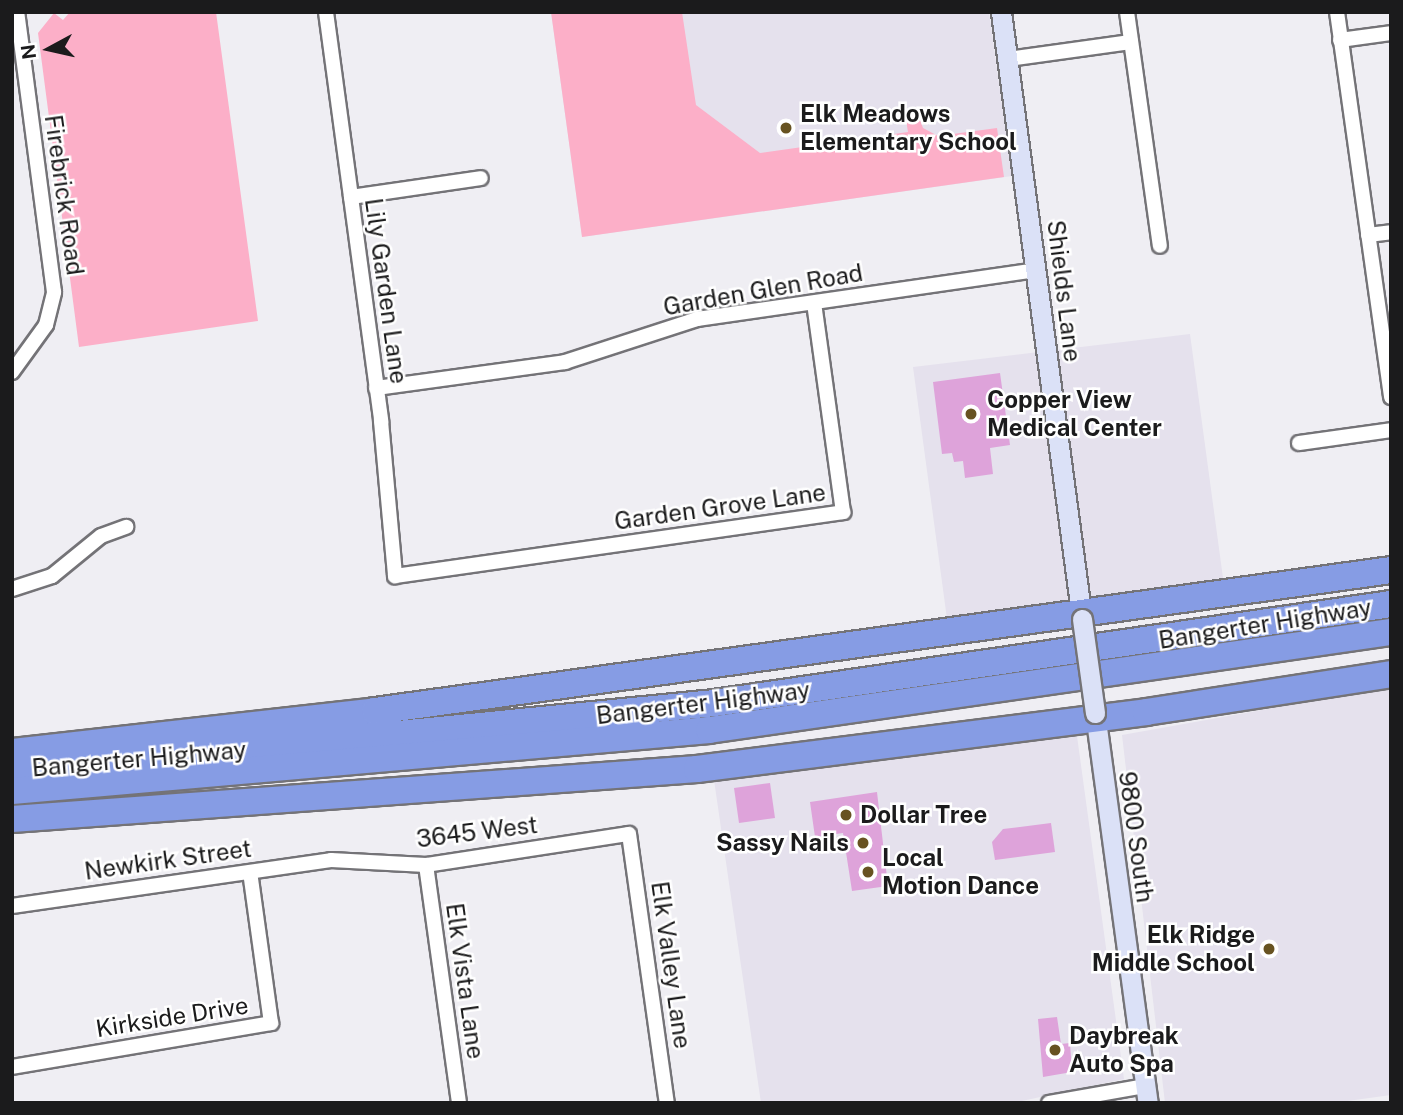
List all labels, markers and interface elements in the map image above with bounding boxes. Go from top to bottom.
north arrow [14,14,84,84]
text: N [16,43,40,61]
place label: Elk Meadows Elementary School [800,100,1017,156]
street label: Firebrick Road [38,113,90,277]
marker: Elk Meadows Elementary School [778,120,794,136]
street label: Lily Garden Lane [359,196,413,386]
street label: Shields Lane [1041,218,1087,364]
street label: Garden Glen Road [661,258,865,322]
place label: Copper View Medical Center [987,386,1162,442]
marker: Copper View Medical Center [961,404,981,424]
street label: Garden Grove Lane [612,478,828,536]
street label: Bangerter Highway [1157,593,1373,655]
street label: Bangerter Highway [595,676,811,730]
street label: Bangerter Highway [31,735,247,783]
street label: 9800 South [1113,770,1159,904]
place label: Dollar Tree [860,801,987,829]
marker: Dollar Tree [838,807,854,823]
street label: 3645 West [414,810,540,854]
place label: Sassy Nails [716,829,849,857]
street label: Newkirk Street [83,834,253,886]
marker: Sassy Nails [855,835,871,851]
place label: Local Motion Dance [882,844,1039,900]
marker: Local Motion Dance [860,864,876,880]
street label: Elk Valley Lane [645,879,697,1051]
street label: Elk Vista Lane [440,901,490,1061]
place label: Elk Ridge Middle School [1092,921,1255,977]
marker: Elk Ridge Middle School [1261,941,1277,957]
street label: Kirkside Drive [94,991,250,1043]
place label: Daybreak Auto Spa [1069,1022,1179,1078]
marker: Daybreak Auto Spa [1047,1042,1063,1058]

